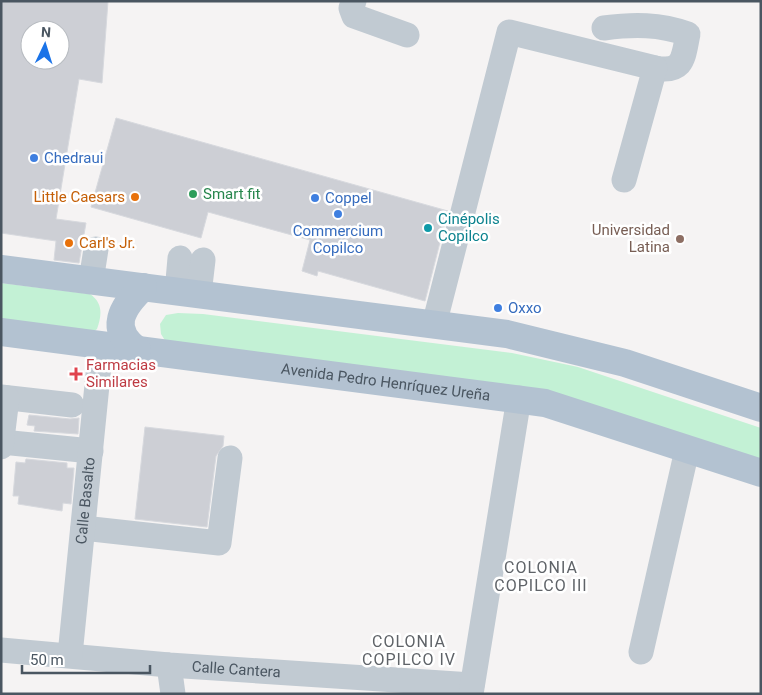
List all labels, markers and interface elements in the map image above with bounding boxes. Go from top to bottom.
north arrow [20,20,70,70]
text: N [40,24,51,40]
place label: Chedraui [44,149,103,167]
marker: Chedraui [28,152,40,164]
place label: Smart fit [203,185,261,203]
place label: Little Caesars [34,188,125,206]
marker: Smart fit [187,188,199,200]
place label: Coppel [325,189,372,207]
marker: Little Caesars [129,191,141,203]
marker: Coppel [309,192,321,204]
marker: Commercium Copilco [332,208,344,220]
place label: Cinépolis Copilco [438,210,500,245]
place label: Universidad Latina [592,221,670,256]
place label: Commercium Copilco [293,222,383,257]
marker: Cinépolis Copilco [422,222,434,234]
marker: Universidad Latina [674,233,686,245]
place label: Carl's Jr. [79,234,136,252]
marker: Carl's Jr. [63,237,75,249]
place label: Oxxo [508,299,542,317]
marker: Oxxo [492,302,504,314]
place label: Farmacias Similares [86,356,156,391]
street label: Avenida Pedro Henríquez Ureña [280,360,491,405]
marker: Farmacias Similares [70,368,82,380]
street label: Calle Basalto [72,456,99,545]
district label: COLONIA COPILCO III [494,558,588,595]
district label: COLONIA COPILCO IV [362,632,456,669]
scale bar [22,642,150,674]
text: 50 m [30,651,64,669]
street label: Calle Cantera [191,658,281,681]

